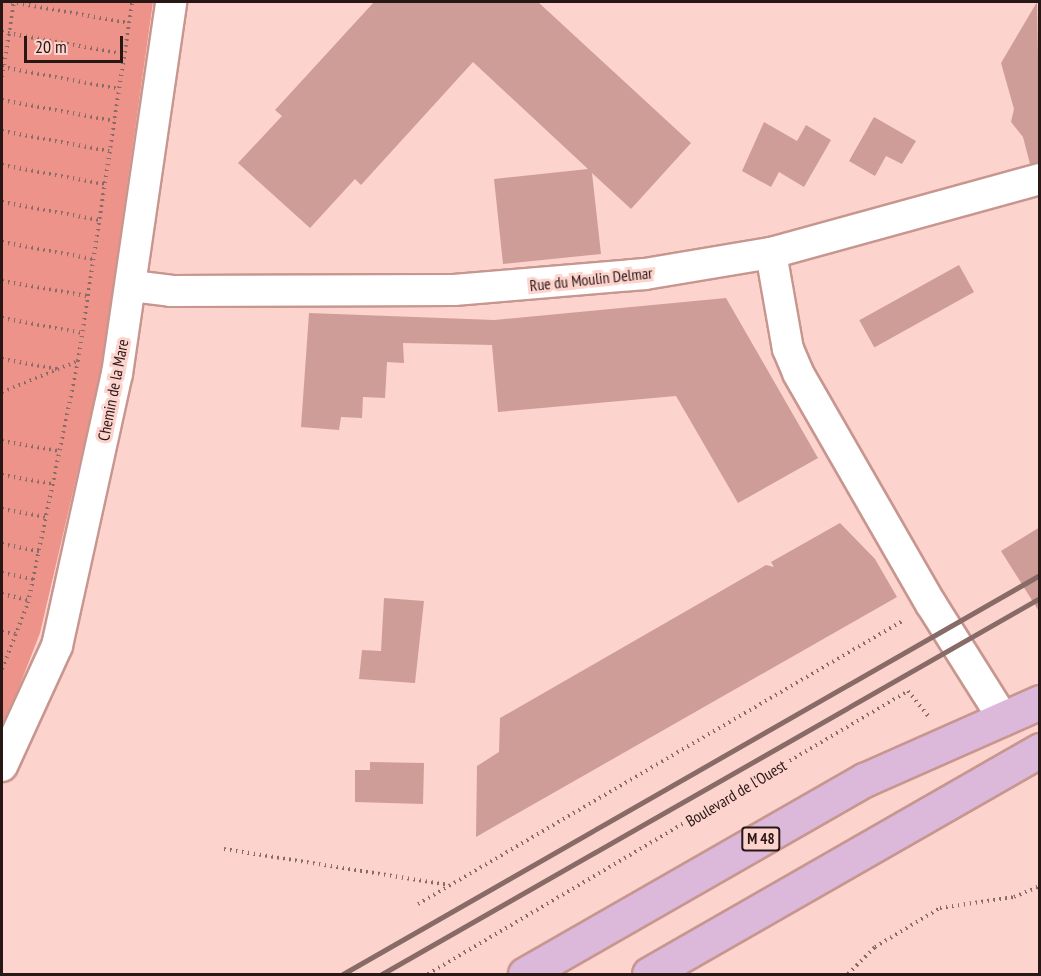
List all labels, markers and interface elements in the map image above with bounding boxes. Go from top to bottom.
scale bar [27,24,126,62]
text: 20 m [35,35,67,58]
street label: Rue du Moulin Delmar [529,263,653,295]
street label: Chemin de la Mare [94,337,132,443]
street label: Boulevard de l'Ouest [682,755,790,831]
road number: M 48 [740,827,782,851]

